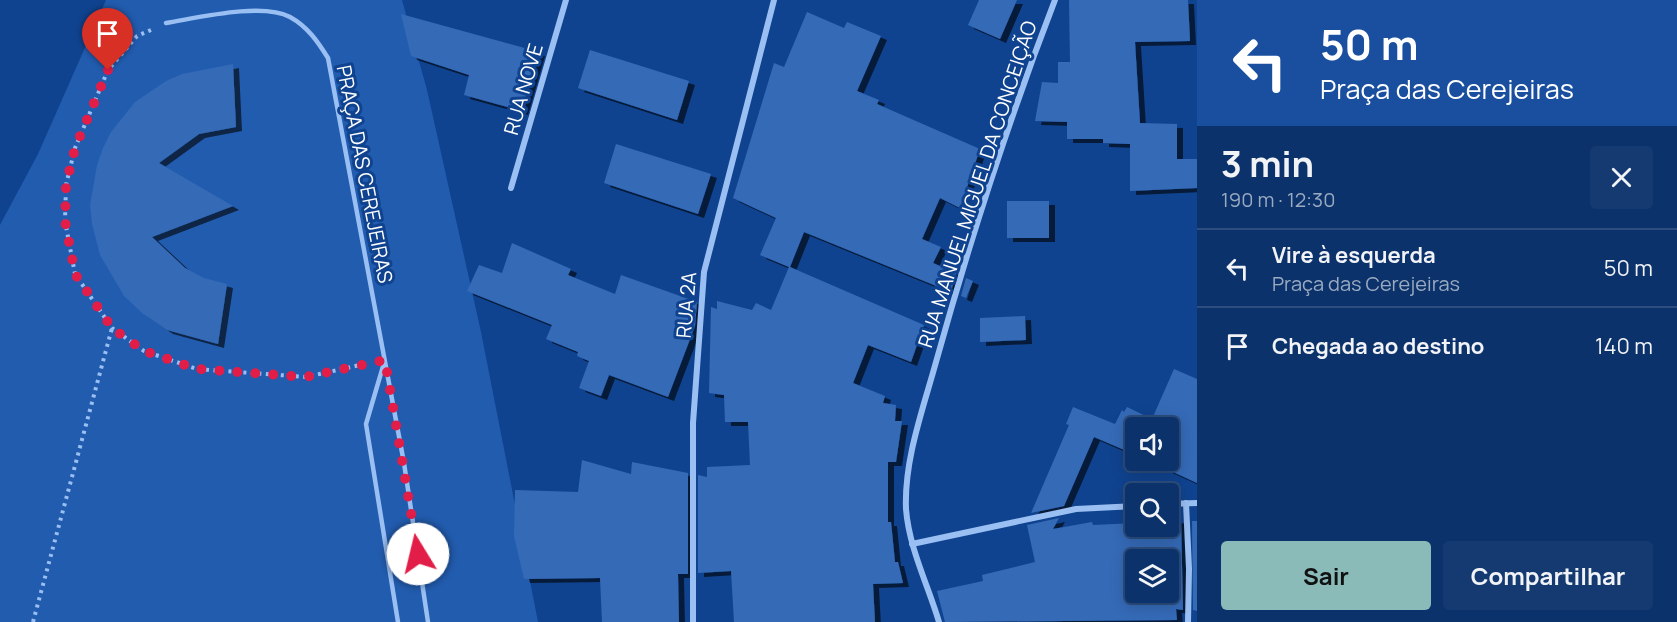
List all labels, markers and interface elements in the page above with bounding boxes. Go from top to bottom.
pin [82,8,133,70]
text: 50 m [1320,15,1418,73]
icon: arrive [91,17,124,50]
street label: RUA MANUEL MIGUEL DA CONCEIÇÃO [911,17,1043,351]
icon: left [1221,24,1299,102]
street label: RUA NOVE [497,40,549,138]
street label: PRAÇA DAS CEREJEIRAS [331,63,399,285]
text: Praça das Cerejeiras [1320,70,1574,107]
text: 3 min [1221,139,1314,188]
button: close [1590,146,1653,209]
text: 190 m · 12:30 [1221,186,1335,213]
text: Vire à esquerda [1272,240,1436,270]
icon: left [1221,252,1254,285]
text: 50 m [1604,253,1653,283]
street label: RUA 2A [670,270,702,339]
text: Praça das Cerejeiras [1272,270,1460,297]
icon: arrive [1221,330,1254,363]
text: Chegada ao destino [1272,331,1484,361]
text: 140 m [1595,331,1653,361]
map controls [1125,417,1179,603]
button: sound [1125,417,1179,471]
button: search [1125,483,1179,537]
position arrow [386,522,450,586]
button: Sair [1221,541,1431,610]
button: Compartilhar [1443,541,1653,610]
button: layers [1125,549,1179,603]

